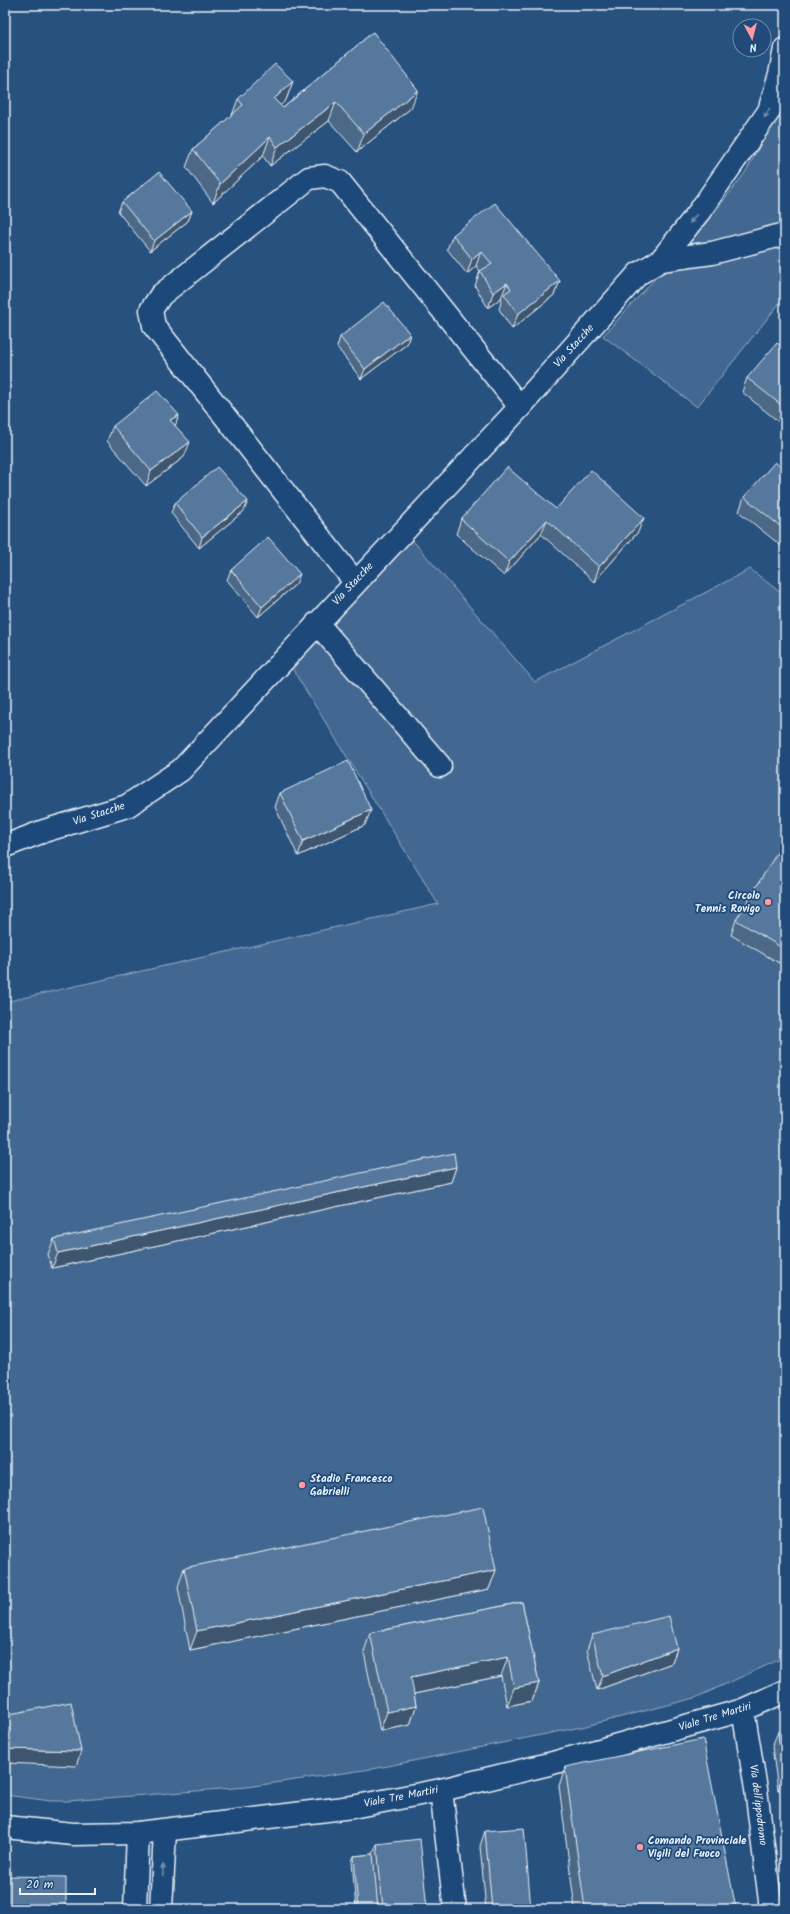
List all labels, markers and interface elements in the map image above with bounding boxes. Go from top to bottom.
north arrow [732,18,772,58]
text: N [749,38,758,56]
one-way arrow [763,107,770,119]
one-way arrow [688,214,697,225]
street label: Via Stacche [549,320,599,372]
street label: Via Stacche [328,558,378,610]
street label: Via Stacche [71,797,127,831]
place label: Circolo Tennis Rovigo [695,887,760,918]
marker: Circolo Tennis Rovigo [763,897,773,907]
place label: Stadio Francesco Gabrielli [310,1470,393,1501]
marker: Stadio Francesco Gabrielli [297,1480,307,1490]
street label: Viale Tre Martiri [676,1697,754,1737]
street label: Via dell'ippodromo [744,1763,772,1847]
street label: Viale Tre Martiri [362,1781,440,1813]
place label: Comando Provinciale Vigili del Fuoco [648,1832,747,1863]
marker: Comando Provinciale Vigili del Fuoco [635,1842,645,1852]
one-way arrow [159,1864,166,1876]
scale bar [20,1870,95,1896]
text: 20 m [26,1875,54,1894]

